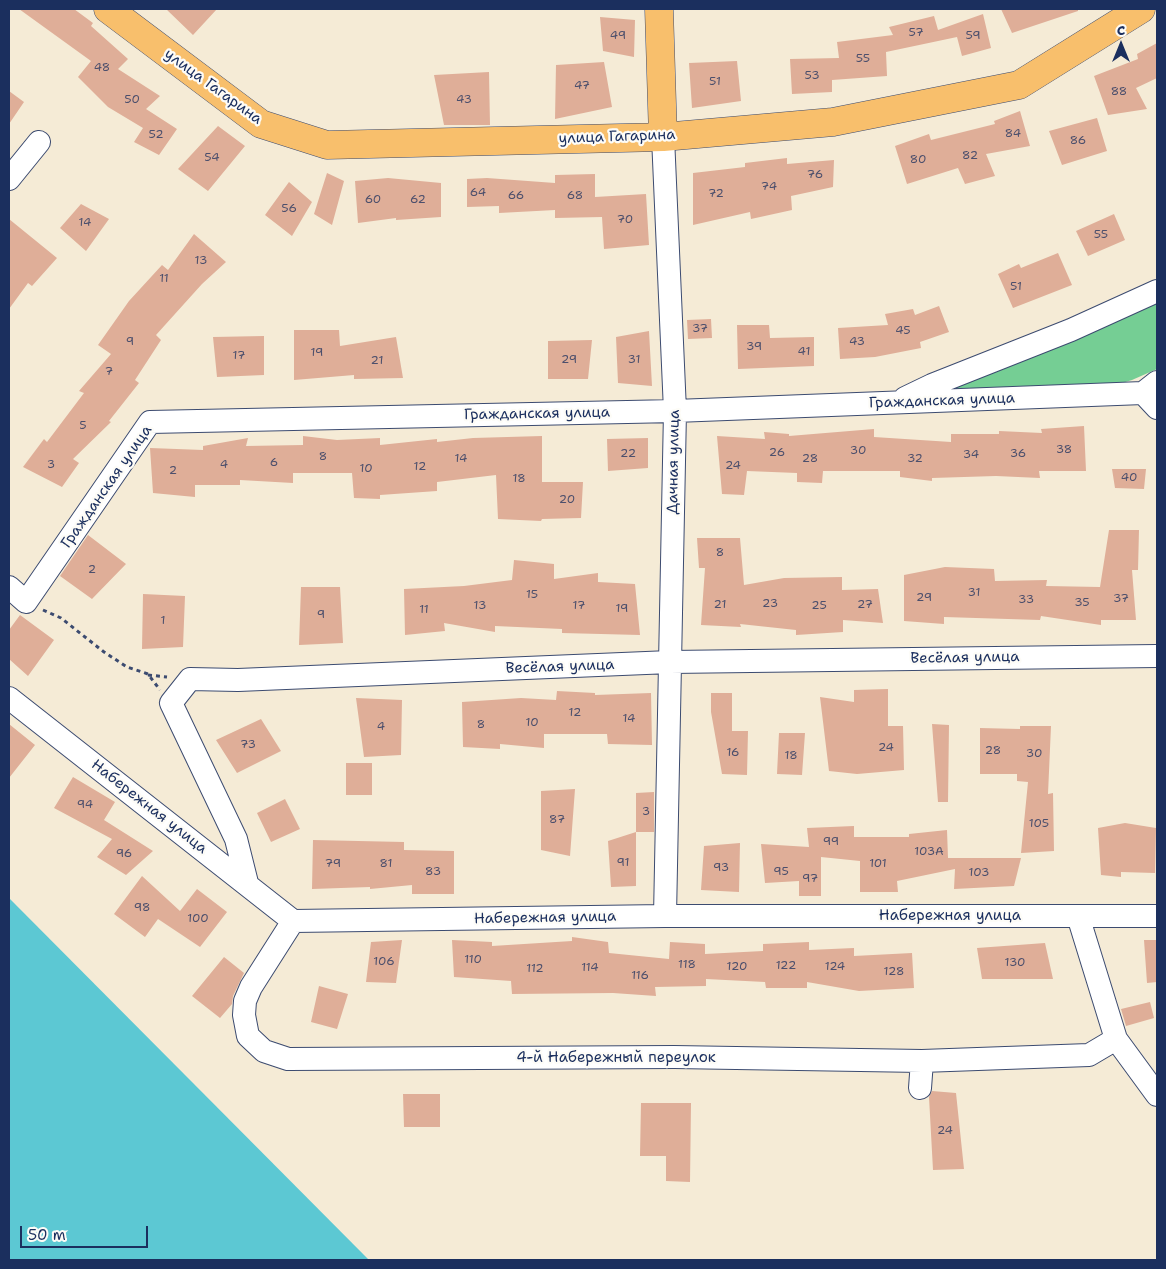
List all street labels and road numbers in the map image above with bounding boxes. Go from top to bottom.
street label: улица Гагарина [160,45,266,129]
street label: улица Гагарина [558,126,676,148]
street label: Гражданская улица [869,389,1015,413]
street label: Гражданская улица [464,404,610,424]
street label: Дачная улица [664,409,684,515]
street label: Гражданская улица [58,422,156,552]
street label: Весёлая улица [910,648,1020,668]
street label: Весёлая улица [505,656,615,678]
street label: Набережная улица [87,756,211,858]
street label: Набережная улица [879,907,1021,925]
street label: Набережная улица [474,908,616,928]
street label: 4-й Набережный переулок [516,1049,716,1067]

